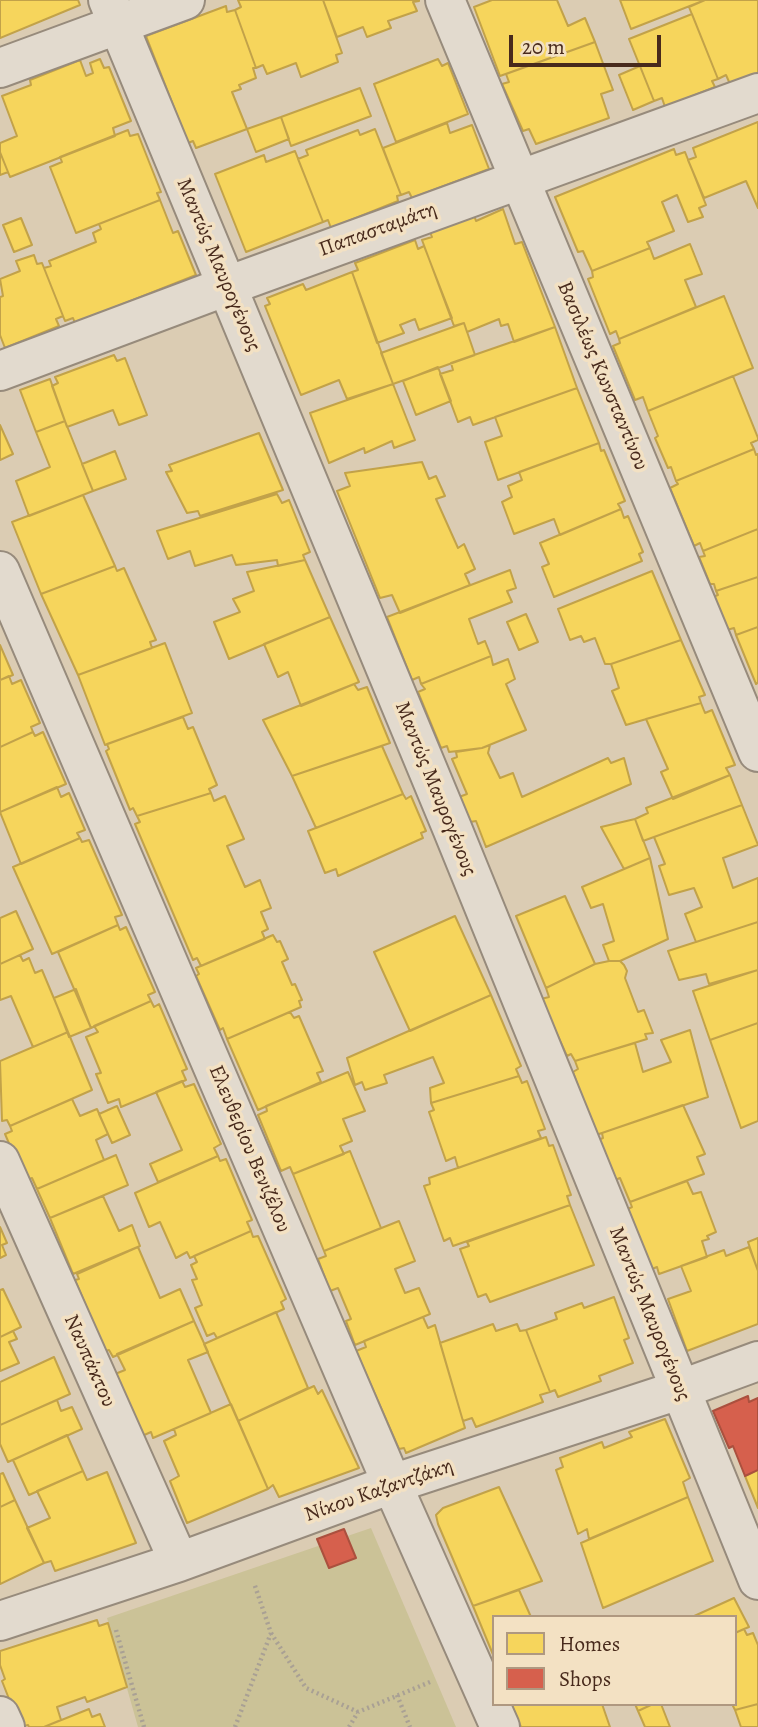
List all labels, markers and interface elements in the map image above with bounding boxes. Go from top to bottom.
scale bar [513,21,665,65]
text: 20 m [522,33,565,61]
street label: Μαντώς Μαυρογένους [170,175,266,355]
street label: Παπασταμάτη [316,197,440,263]
street label: Βασιλέως Κωνσταντίνου [551,278,653,474]
street label: Μαντώς Μαυρογένους [389,698,481,880]
street label: Ελευθερίου Βενιζέλου [202,1061,296,1237]
street label: Μαντώς Μαυρογένους [603,1223,695,1405]
street label: Ναυπάκτου [57,1311,121,1411]
street label: Νίκου Καζαντζάκη [301,1454,457,1528]
legend [492,1615,737,1706]
text: Homes [559,1630,620,1658]
text: Shops [559,1665,611,1693]

